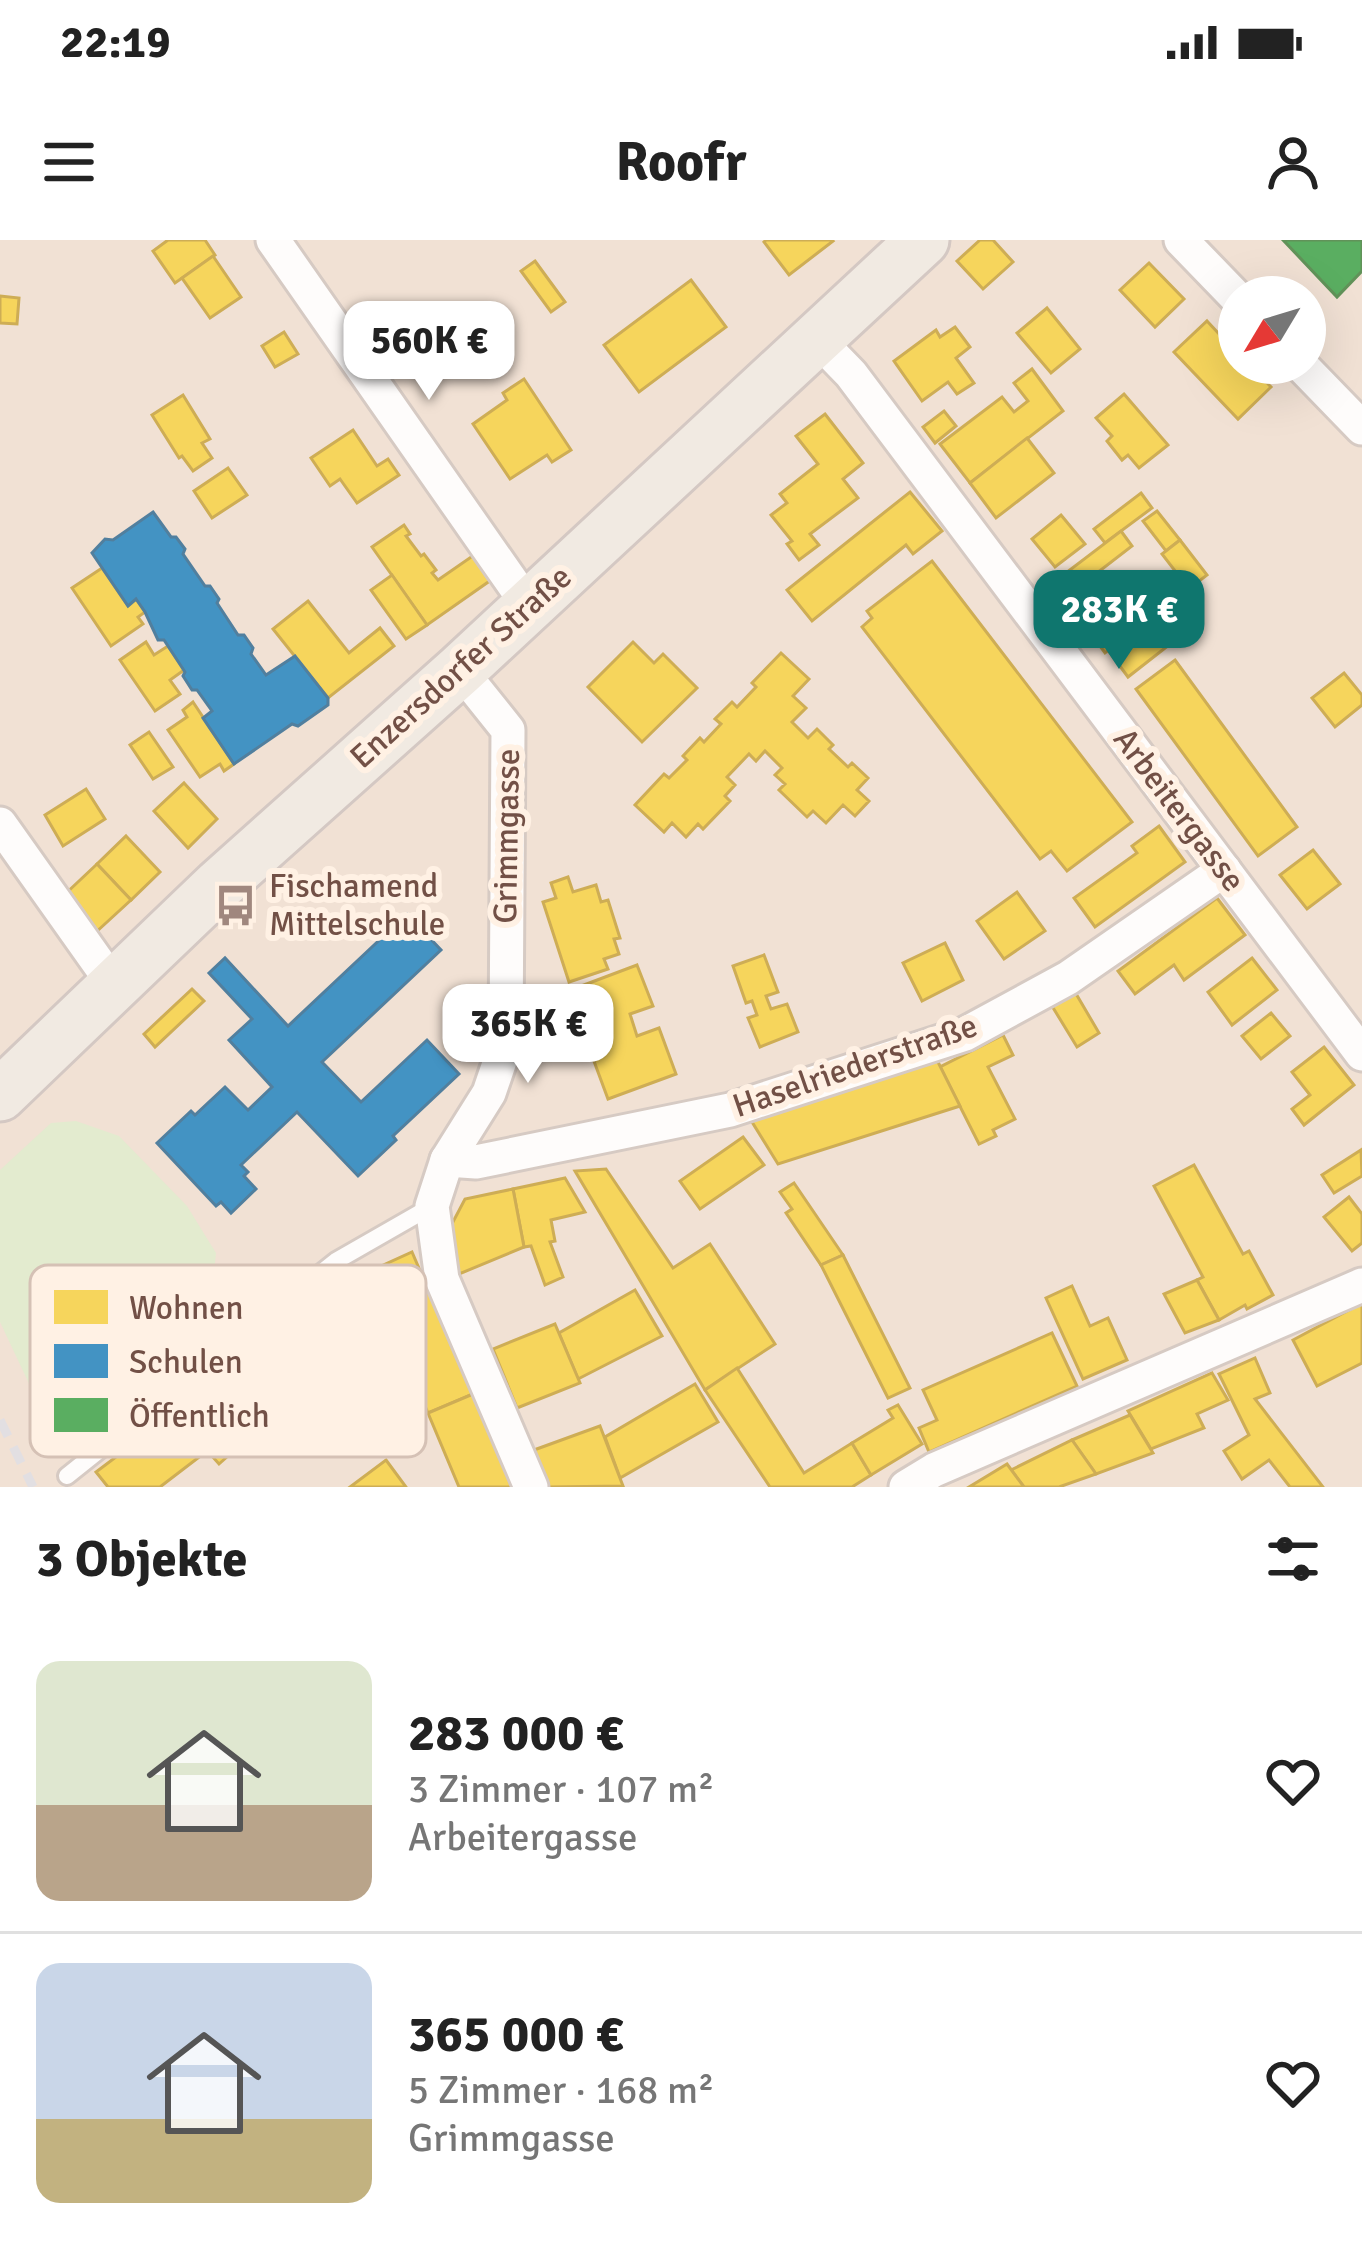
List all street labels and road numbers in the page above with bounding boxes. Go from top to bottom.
street label: Enzersdorfer Straße [342,557,580,777]
street label: Arbeitergasse [1104,720,1254,900]
street label: Grimmgasse [485,748,529,924]
street label: Haselriederstraße [727,1005,983,1127]

